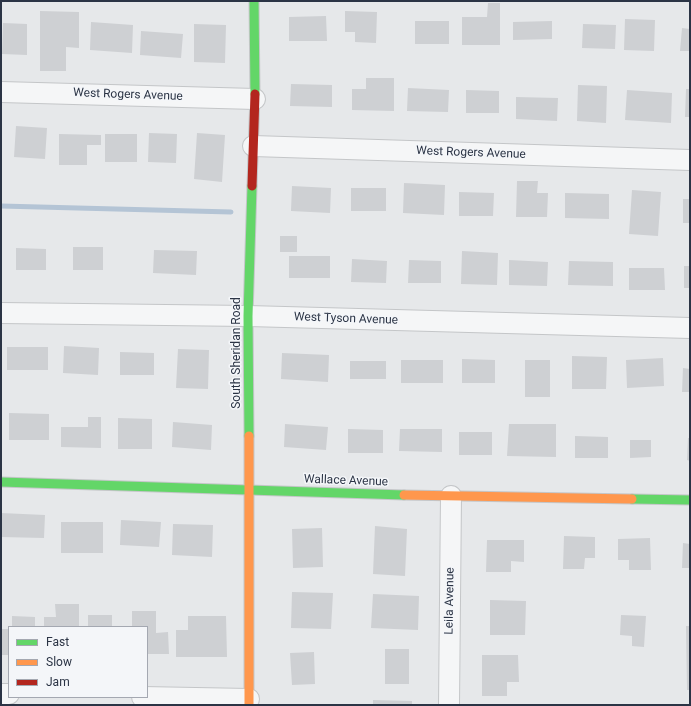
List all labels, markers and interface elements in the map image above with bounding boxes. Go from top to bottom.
street label: West Rogers Avenue [73,86,183,104]
street label: West Rogers Avenue [416,144,526,162]
street label: South Sheridan Road [230,297,244,409]
street label: West Tyson Avenue [294,310,398,328]
street label: Wallace Avenue [304,472,388,490]
street label: Leila Avenue [442,567,458,635]
legend [8,626,148,698]
text: Fast [46,635,69,649]
text: Slow [46,655,72,669]
text: Jam [46,675,70,689]

